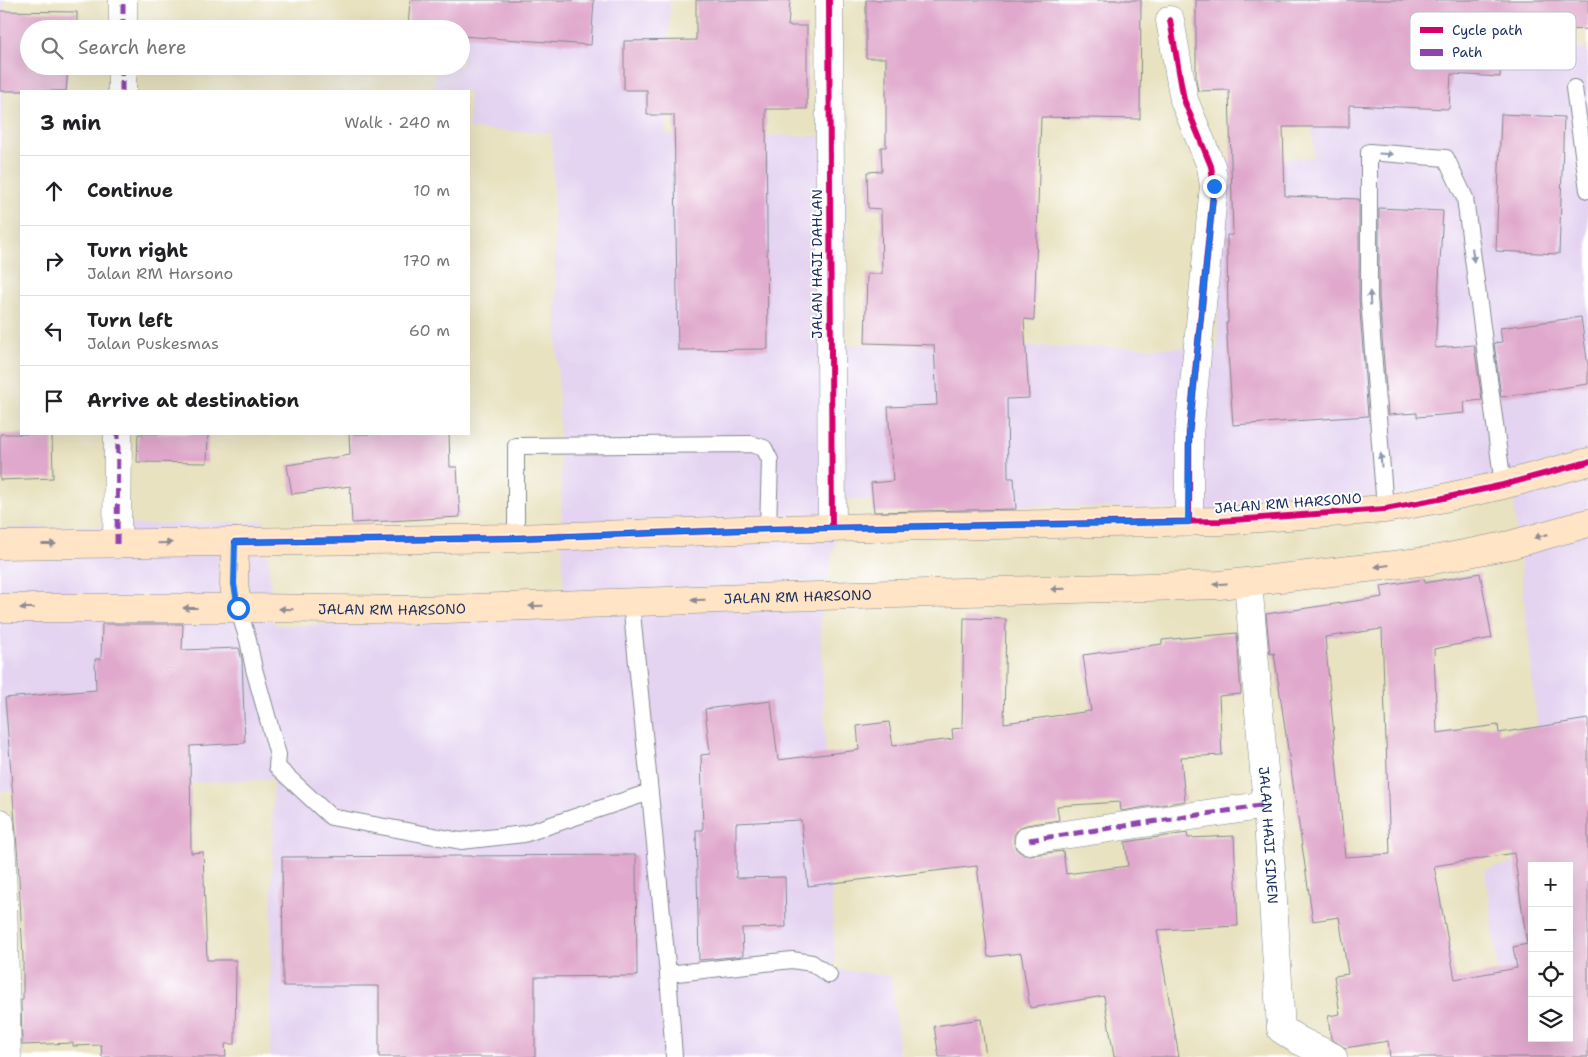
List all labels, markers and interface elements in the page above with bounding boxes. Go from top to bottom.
legend [1410,12,1576,70]
search box [20,20,470,75]
text: Cycle path [1452,21,1523,39]
icon: search [38,34,66,62]
text: Search here [78,35,187,60]
text: Path [1452,43,1483,61]
text: 3 min [40,109,101,137]
text: Walk · 240 m [344,112,450,133]
one-way arrow [1378,150,1394,158]
route end [1203,175,1226,198]
icon: ahead [40,177,68,205]
text: Continue [87,178,173,203]
text: 10 m [413,180,450,201]
street label: JALAN HAJI DAHLAN [808,189,826,339]
text: Turn right [87,238,188,263]
icon: right [40,247,68,275]
one-way arrow [1469,247,1477,263]
text: 170 m [403,250,450,271]
text: Jalan RM Harsono [87,263,233,284]
one-way arrow [1365,290,1373,306]
text: Turn left [87,308,173,333]
icon: left [40,317,68,345]
text: 60 m [409,320,450,341]
text: Jalan Puskesmas [87,333,219,354]
icon: arrive [40,387,68,415]
text: Arrive at destination [87,388,299,413]
one-way arrow [1377,452,1385,468]
street label: JALAN RM HARSONO [1214,489,1362,517]
one-way arrow [1534,532,1549,540]
one-way arrow [158,539,174,547]
one-way arrow [41,540,57,548]
one-way arrow [1373,562,1389,570]
one-way arrow [1212,581,1228,589]
one-way arrow [1050,585,1066,593]
street label: JALAN RM HARSONO [724,586,872,608]
one-way arrow [690,596,706,604]
route start [227,597,250,620]
street label: JALAN RM HARSONO [318,599,466,619]
one-way arrow [528,603,544,611]
one-way arrow [19,604,35,612]
one-way arrow [181,604,197,612]
one-way arrow [278,605,294,613]
street label: JALAN HAJI SINEN [1255,766,1282,904]
map controls [1528,862,1573,1042]
button: + [1528,862,1573,907]
button: − [1528,907,1573,952]
button: locate [1528,952,1573,997]
button: layers [1528,997,1573,1042]

